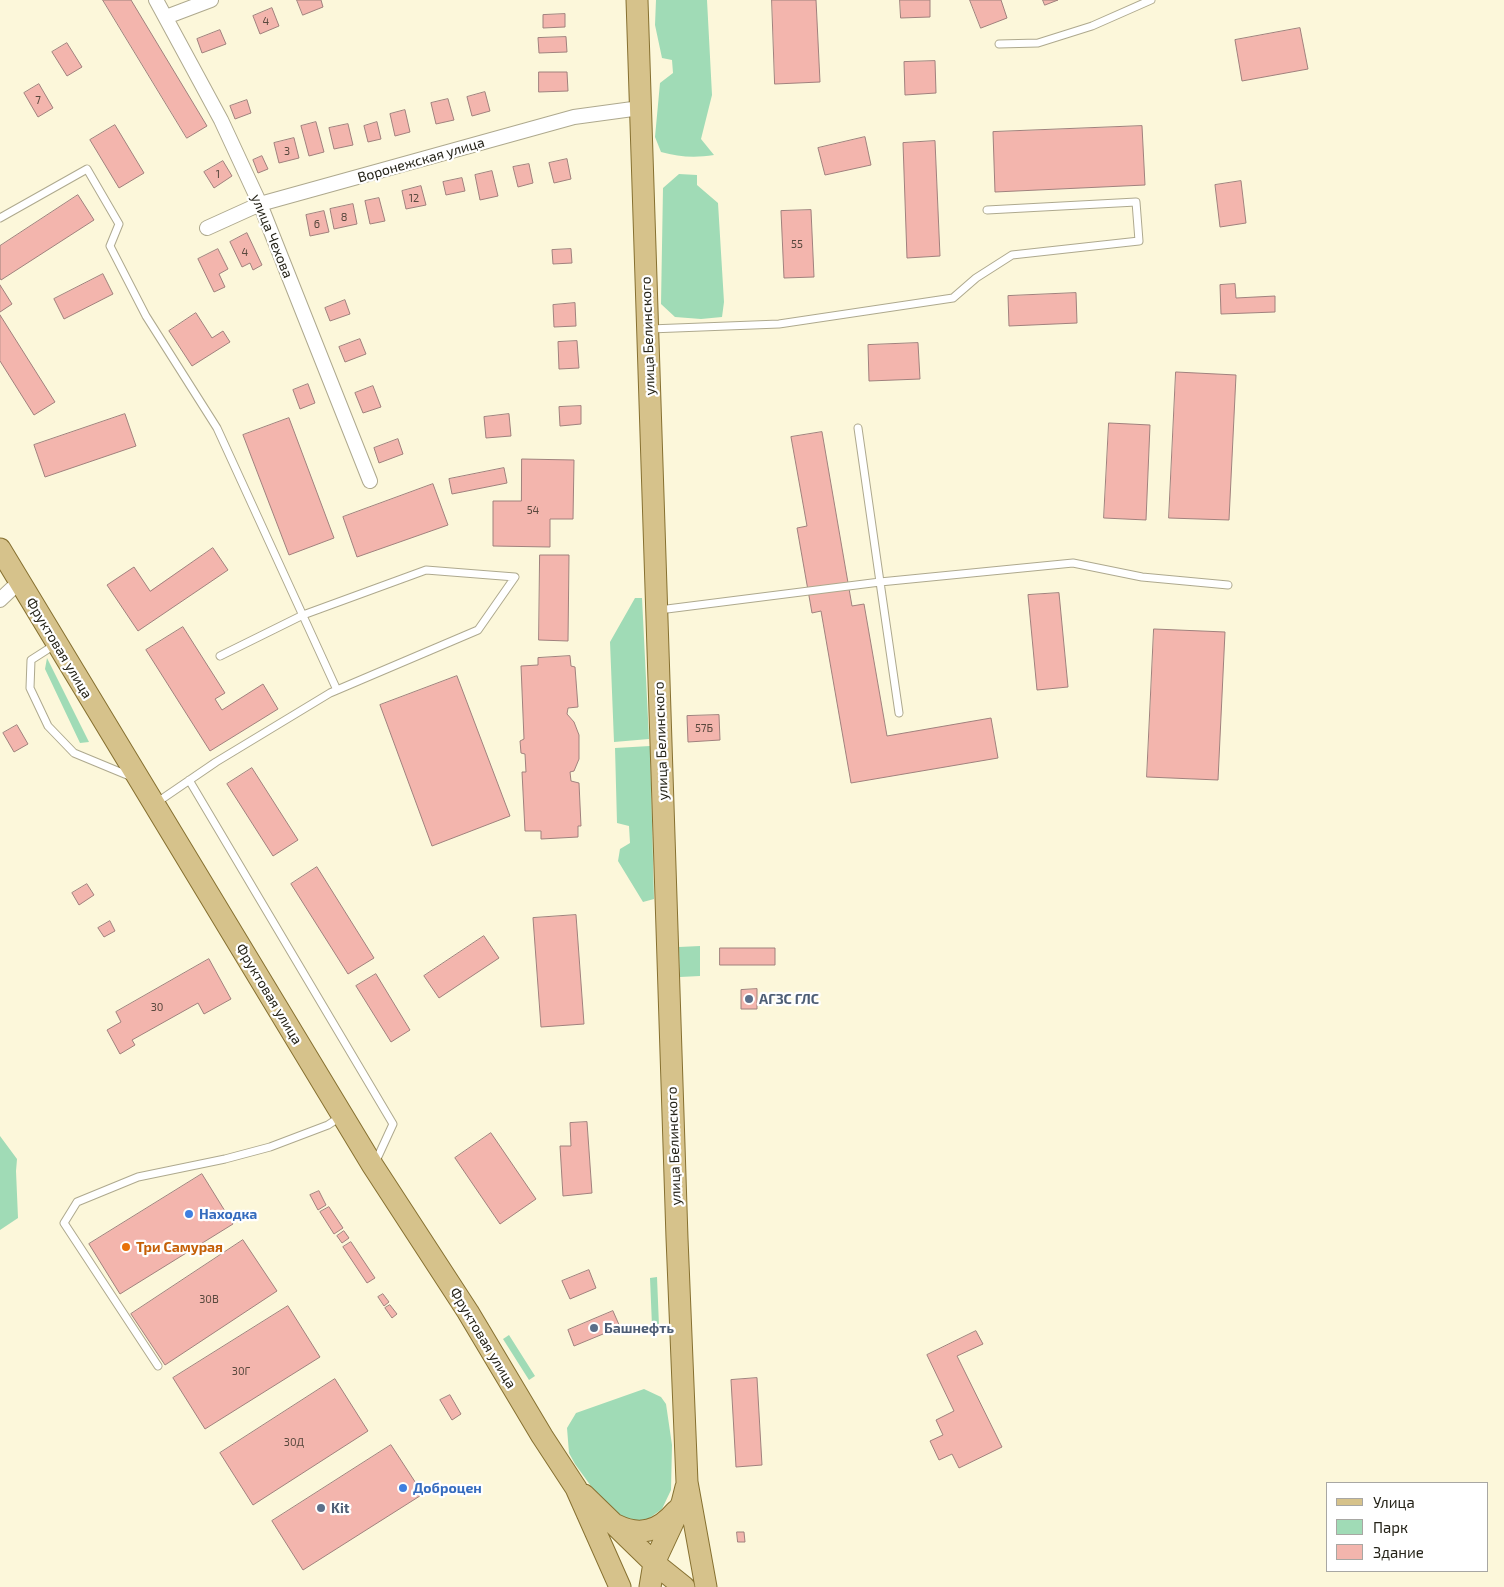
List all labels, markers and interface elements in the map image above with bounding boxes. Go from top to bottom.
house number: 4 [263,14,269,28]
house number: 7 [35,93,41,107]
street label: Воронежская улица [356,134,486,186]
house number: 3 [284,144,290,158]
house number: 1 [216,167,220,181]
house number: 12 [409,191,419,205]
street label: улица Чехова [248,192,296,280]
house number: 8 [341,210,347,224]
house number: 6 [314,217,320,231]
house number: 55 [791,237,803,251]
house number: 4 [242,245,248,259]
street label: улица Белинского [638,276,658,396]
house number: 54 [527,503,539,517]
street label: Фруктовая улица [22,595,96,701]
street label: улица Белинского [651,681,671,801]
house number: 57Б [695,721,713,735]
street label: Фруктовая улица [232,941,306,1047]
place label: АГЗС ГЛС [759,991,819,1007]
marker: АГЗС ГЛС [743,993,755,1005]
house number: 30 [151,1000,163,1014]
street label: улица Белинского [664,1086,684,1206]
place label: Находка [199,1206,257,1222]
marker: Находка [183,1208,195,1220]
place label: Три Самурая [136,1239,223,1255]
marker: Три Самурая [120,1241,132,1253]
street label: Фруктовая улица [446,1285,520,1391]
house number: 30В [199,1292,219,1306]
place label: Башнефть [604,1320,674,1336]
marker: Башнефть [588,1322,600,1334]
house number: 30Г [232,1364,250,1378]
house number: 30Д [284,1435,304,1449]
place label: Доброцен [413,1480,482,1496]
marker: Доброцен [397,1482,409,1494]
legend [1326,1482,1489,1572]
text: Улица [1373,1493,1415,1511]
place label: Kit [331,1500,349,1516]
marker: Kit [315,1502,327,1514]
text: Парк [1373,1518,1408,1536]
text: Здание [1373,1543,1424,1561]

